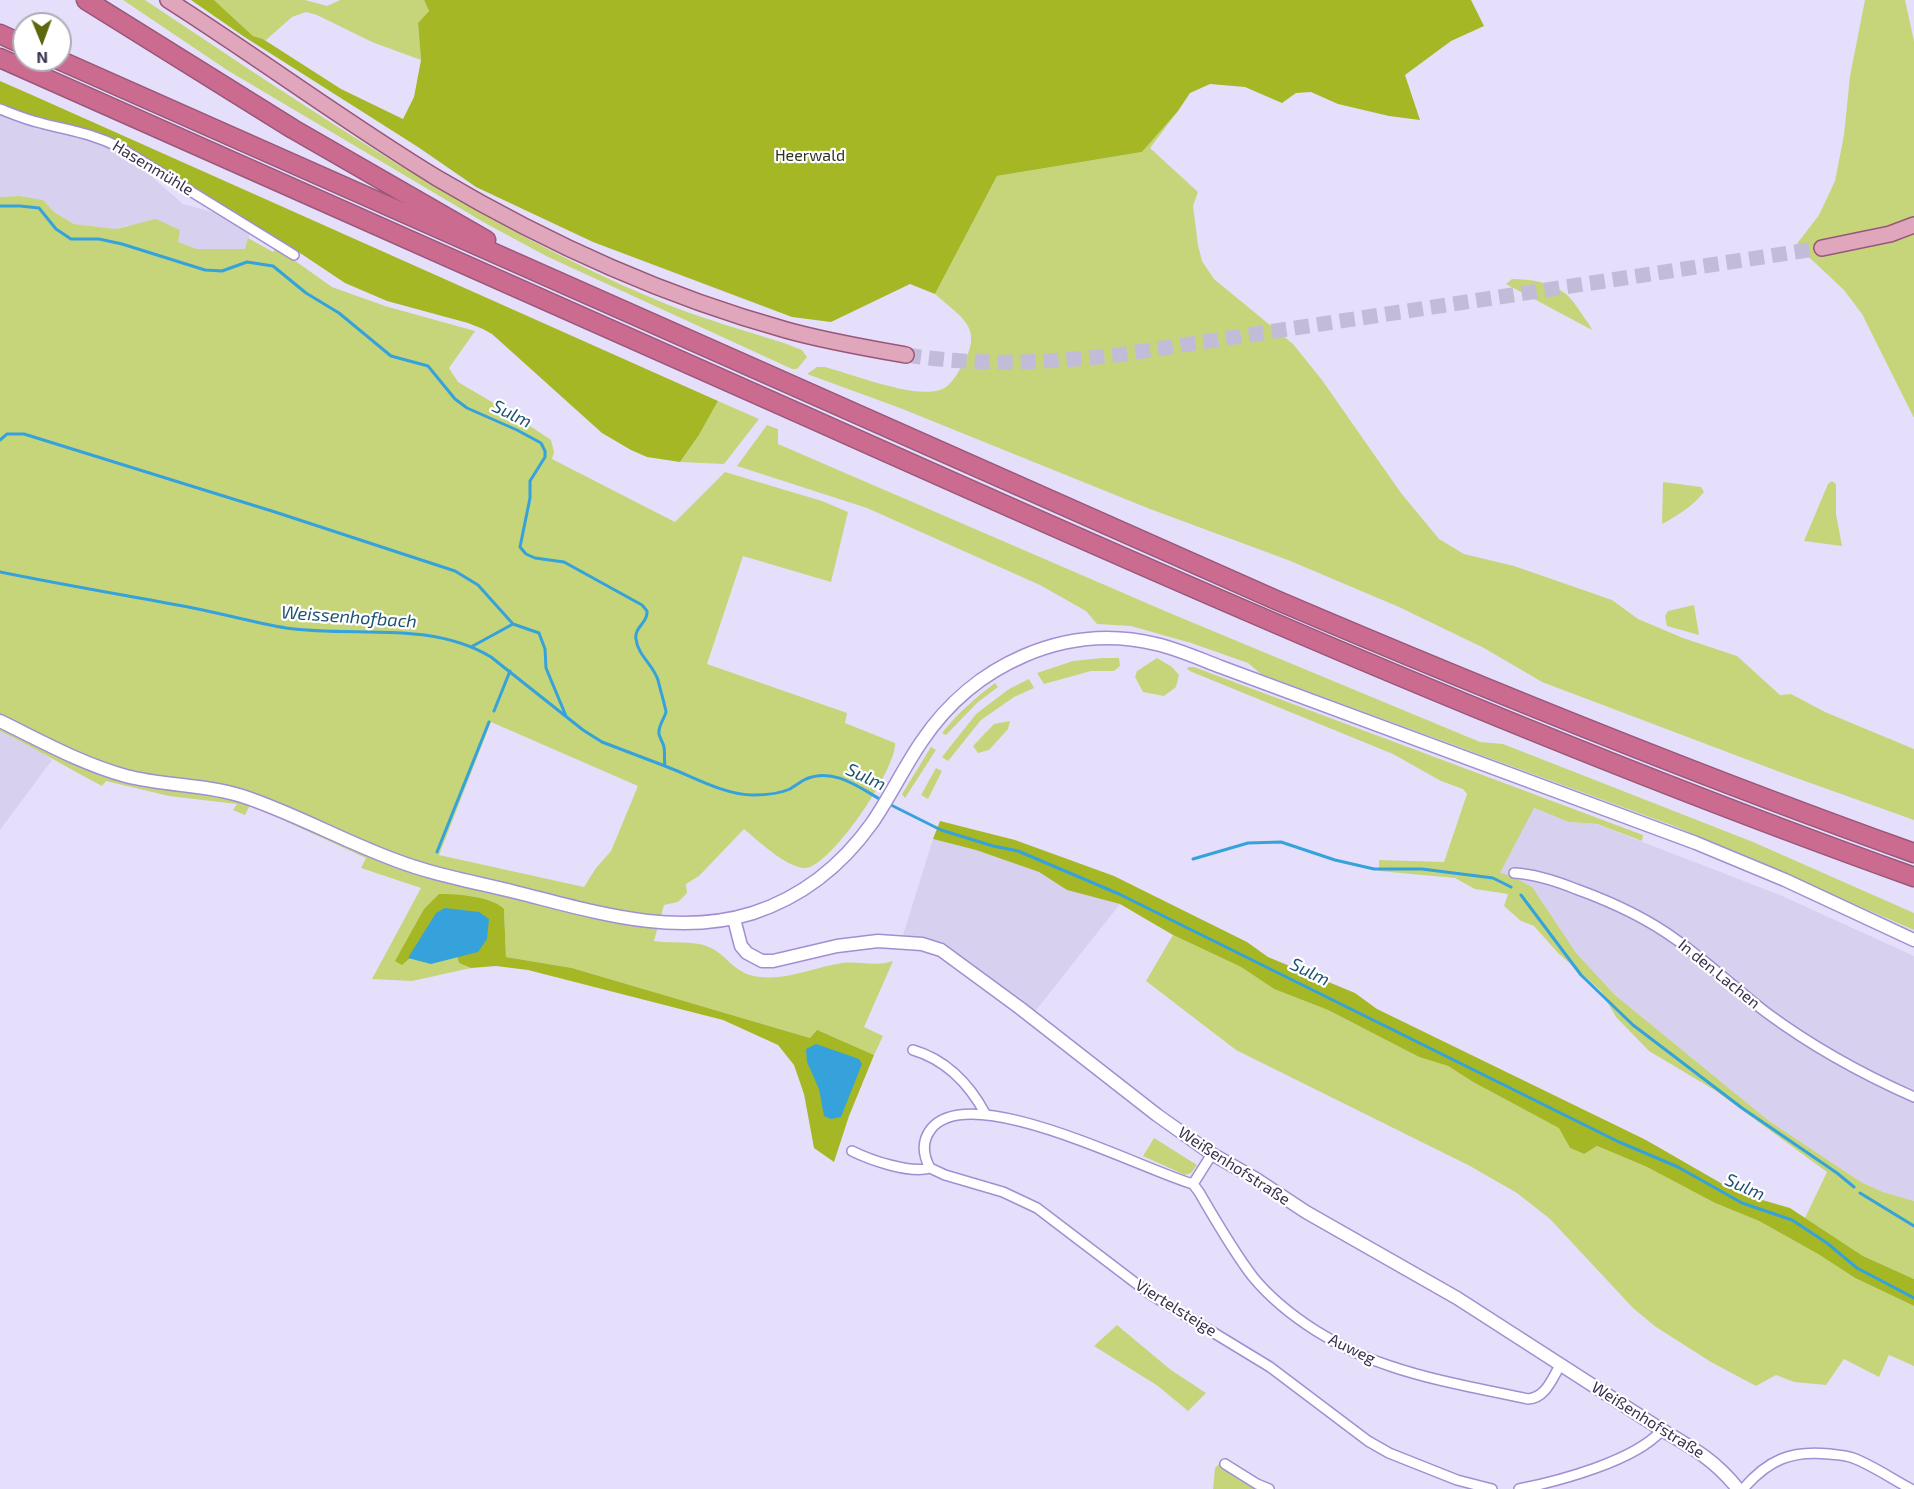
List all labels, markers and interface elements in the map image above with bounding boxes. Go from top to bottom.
north arrow [12,12,72,72]
text: N [36,49,48,68]
street label: Hasenmühle [109,136,197,200]
park label: Heerwald [775,146,845,166]
water label: Sulm [489,395,535,433]
water label: Weissenhofbach [280,601,418,633]
water label: Sulm [843,758,889,796]
street label: In den Lachen [1674,935,1764,1013]
water label: Sulm [1287,953,1333,991]
street label: Weißenhofstraße [1175,1123,1293,1209]
water label: Sulm [1722,1169,1768,1205]
street label: Viertelsteige [1132,1275,1220,1341]
street label: Auweg [1325,1329,1379,1369]
street label: Weißenhofstraße [1588,1378,1708,1462]

